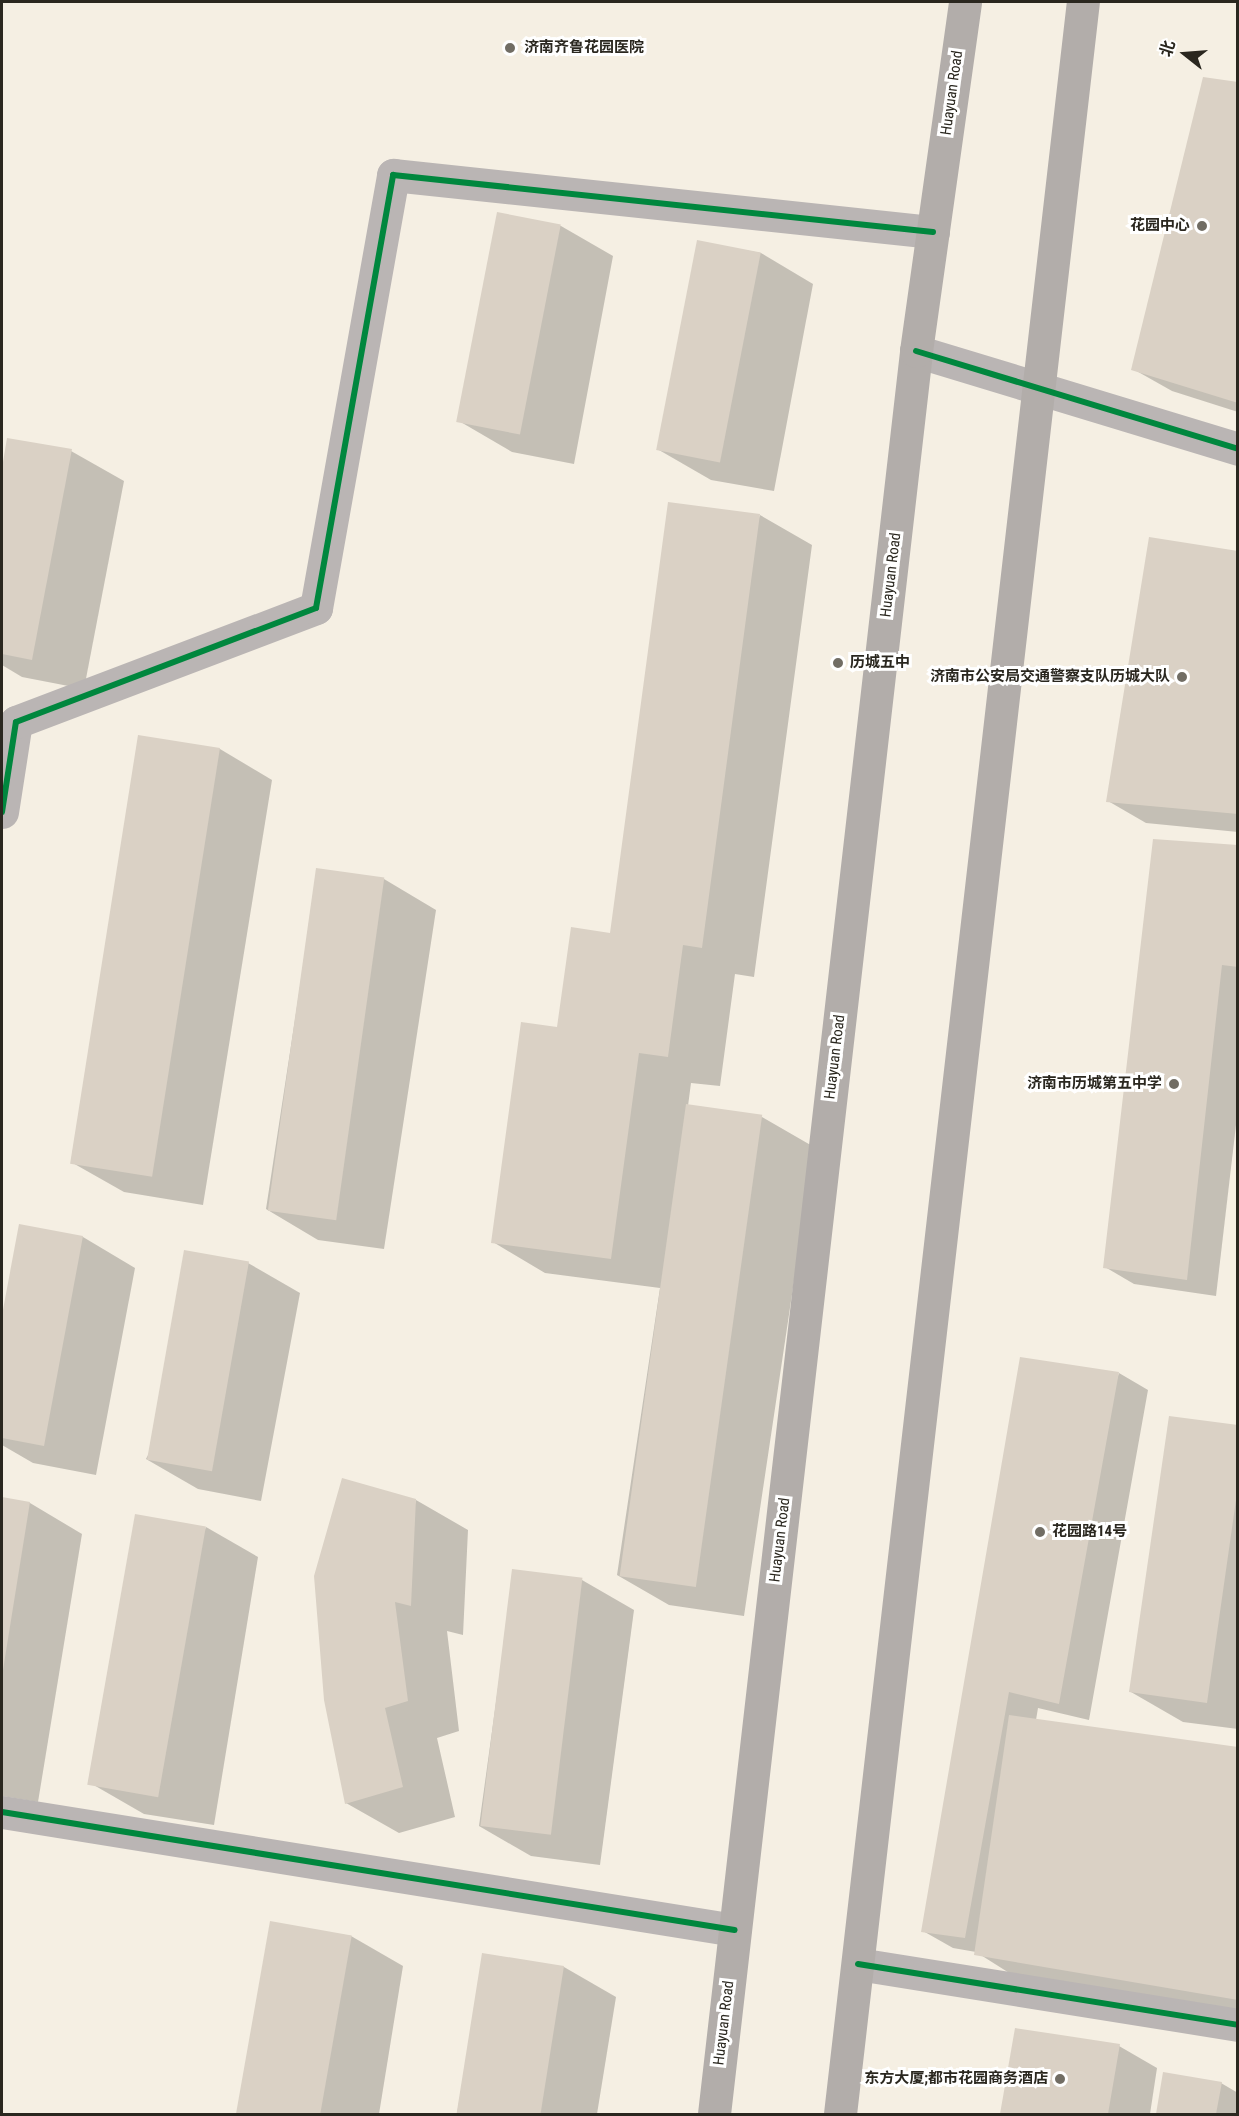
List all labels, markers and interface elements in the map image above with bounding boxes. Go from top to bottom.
north arrow [1155,24,1215,84]
text: 北 [1156,38,1179,59]
marker: 济南齐鲁花园医院 [501,39,519,57]
place label: 济南齐鲁花园医院 [524,39,644,57]
street label: Huayuan Road [937,50,967,136]
place label: 花园中心 [1130,217,1190,235]
marker: 花园中心 [1195,219,1209,233]
street label: Huayuan Road [877,532,905,618]
place label: 历城五中 [850,654,910,672]
marker: 历城五中 [831,656,845,670]
place label: 济南市公安局交通警察支队历城大队 [930,668,1170,686]
marker: 济南市公安局交通警察支队历城大队 [1175,670,1189,684]
street label: Huayuan Road [821,1014,849,1100]
place label: 济南市历城第五中学 [1027,1075,1162,1093]
marker: 济南市历城第五中学 [1167,1077,1181,1091]
street label: Huayuan Road [766,1497,794,1583]
place label: 花园路14号 [1052,1523,1127,1541]
marker: 花园路14号 [1033,1525,1047,1539]
street label: Huayuan Road [710,1980,738,2066]
place label: 东方大厦;都市花园商务酒店 [864,2070,1048,2088]
marker: 东方大厦;都市花园商务酒店 [1053,2072,1067,2086]

